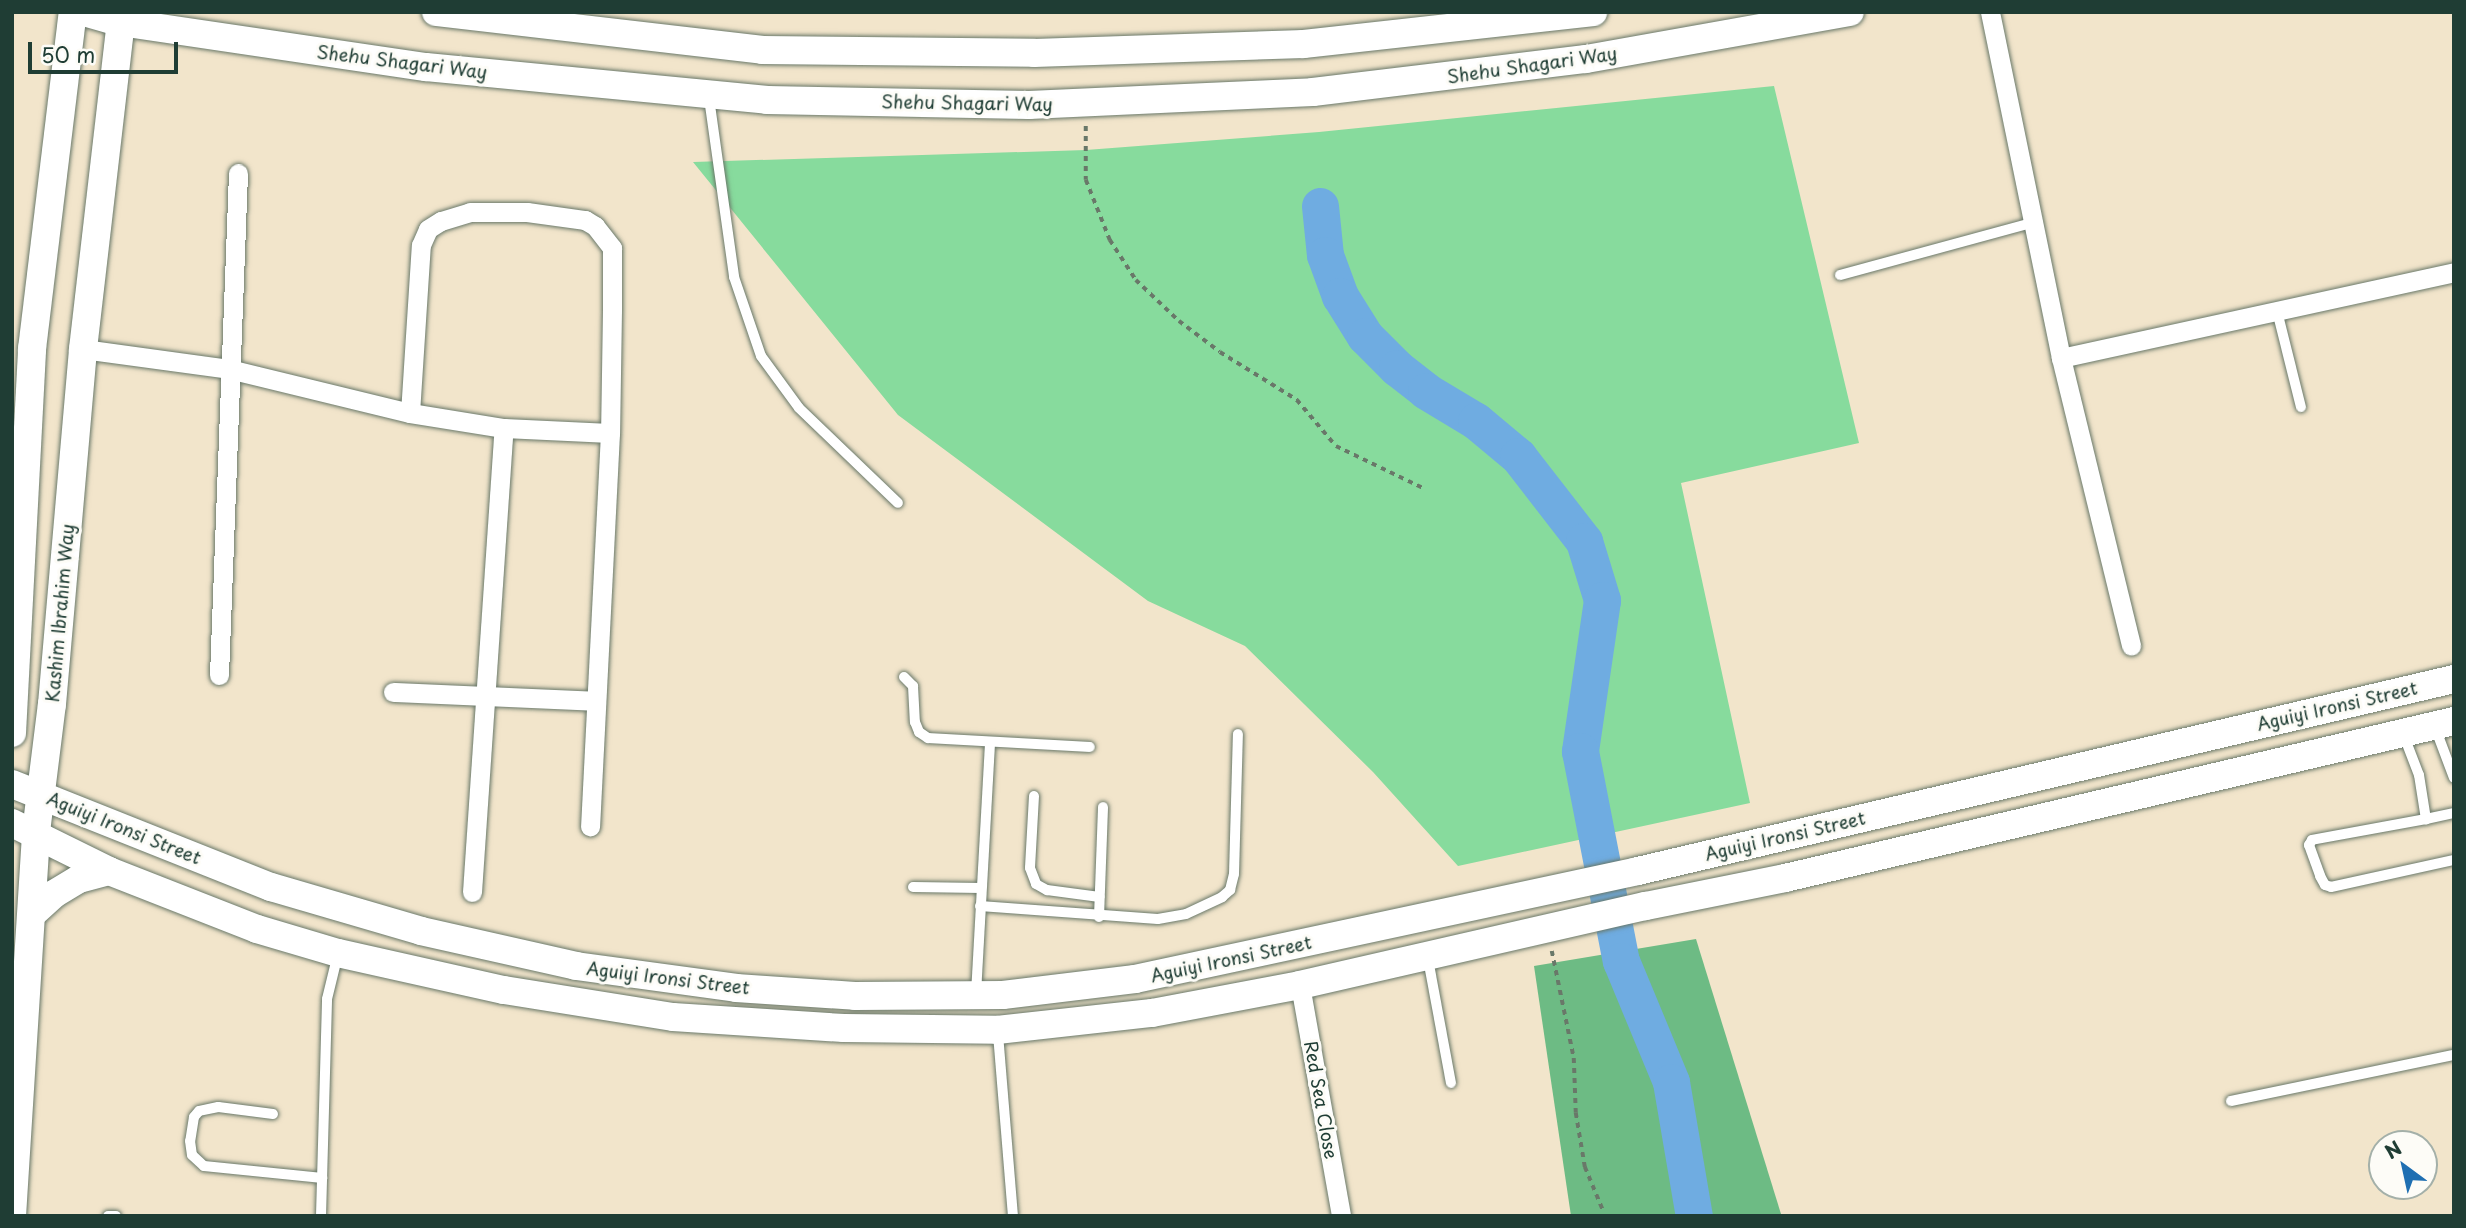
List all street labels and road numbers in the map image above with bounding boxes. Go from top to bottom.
street label: Shehu Shagari Way [316,41,488,83]
street label: Shehu Shagari Way [1446,42,1618,88]
street label: Shehu Shagari Way [882,91,1052,115]
street label: Kashim Ibrahim Way [41,522,79,704]
street label: Aguiyi Ironsi Street [2254,677,2420,735]
street label: Aguiyi Ironsi Street [43,787,205,869]
street label: Aguiyi Ironsi Street [1702,807,1868,865]
street label: Aguiyi Ironsi Street [1148,931,1314,987]
street label: Aguiyi Ironsi Street [584,957,752,999]
street label: Red Sea Close [1300,1038,1342,1162]

